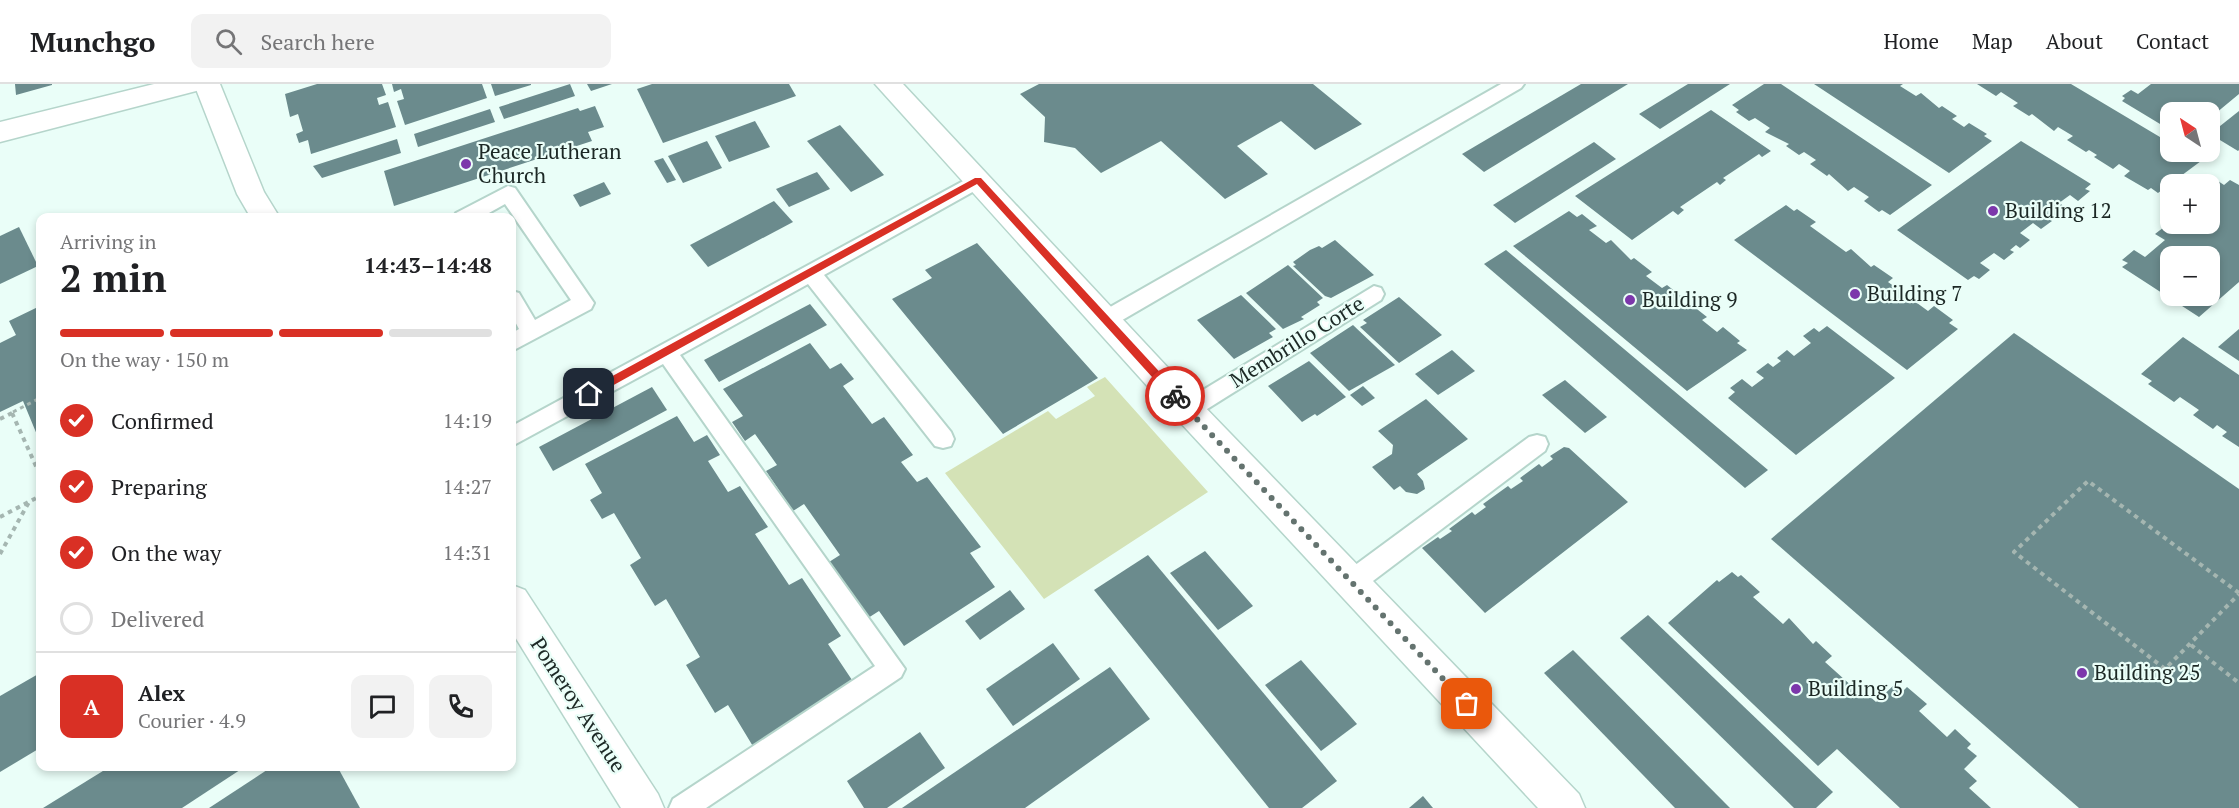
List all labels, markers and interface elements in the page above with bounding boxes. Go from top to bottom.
search box [191,14,611,68]
text: Munchgo [30,23,155,60]
icon: search [212,25,245,58]
text: Search here [260,27,375,56]
text: Home [1883,27,1939,55]
text: Map [1972,27,2013,55]
text: About [2046,27,2103,55]
text: Contact [2136,27,2209,55]
north arrow [2160,102,2220,162]
map controls [2160,102,2220,306]
place label: Peace Lutheran Church [478,137,622,189]
marker: Peace Lutheran Church [459,157,473,171]
button: + [2160,174,2220,234]
place label: Building 12 [2005,196,2112,224]
marker: Building 12 [1986,204,2000,218]
text: Arriving in [60,228,156,255]
button: − [2160,246,2220,306]
text: 14:43–14:48 [364,250,492,279]
text: 2 min [60,251,167,303]
place label: Building 7 [1867,279,1962,307]
place label: Building 9 [1642,285,1737,313]
marker: Building 7 [1848,287,1862,301]
street label: Membrillo Corte [1224,289,1369,394]
marker: Building 9 [1623,293,1637,307]
text: On the way · 150 m [60,346,229,373]
courier [1145,366,1205,426]
pin [563,368,614,419]
icon: home [572,377,605,410]
icon: bike [1159,380,1192,413]
icon: check [60,404,93,437]
text: Confirmed [111,406,214,435]
text: 14:19 [443,407,492,434]
icon: check [60,470,93,503]
text: Preparing [111,472,207,501]
text: 14:27 [443,473,492,500]
icon: check [60,536,93,569]
text: On the way [111,538,221,567]
text: 14:31 [443,539,492,566]
text: Delivered [111,604,204,633]
street label: Pomeroy Avenue [525,632,633,777]
place label: Building 25 [2094,658,2201,686]
marker: Building 25 [2075,666,2089,680]
place label: Building 5 [1808,674,1903,702]
button: chat [351,675,414,738]
button: phone [429,675,492,738]
text: Alex [138,678,185,707]
pin [1441,678,1492,729]
marker: Building 5 [1789,682,1803,696]
icon: bag [1450,687,1483,720]
text: A [83,692,100,721]
text: Courier · 4.9 [138,707,246,734]

